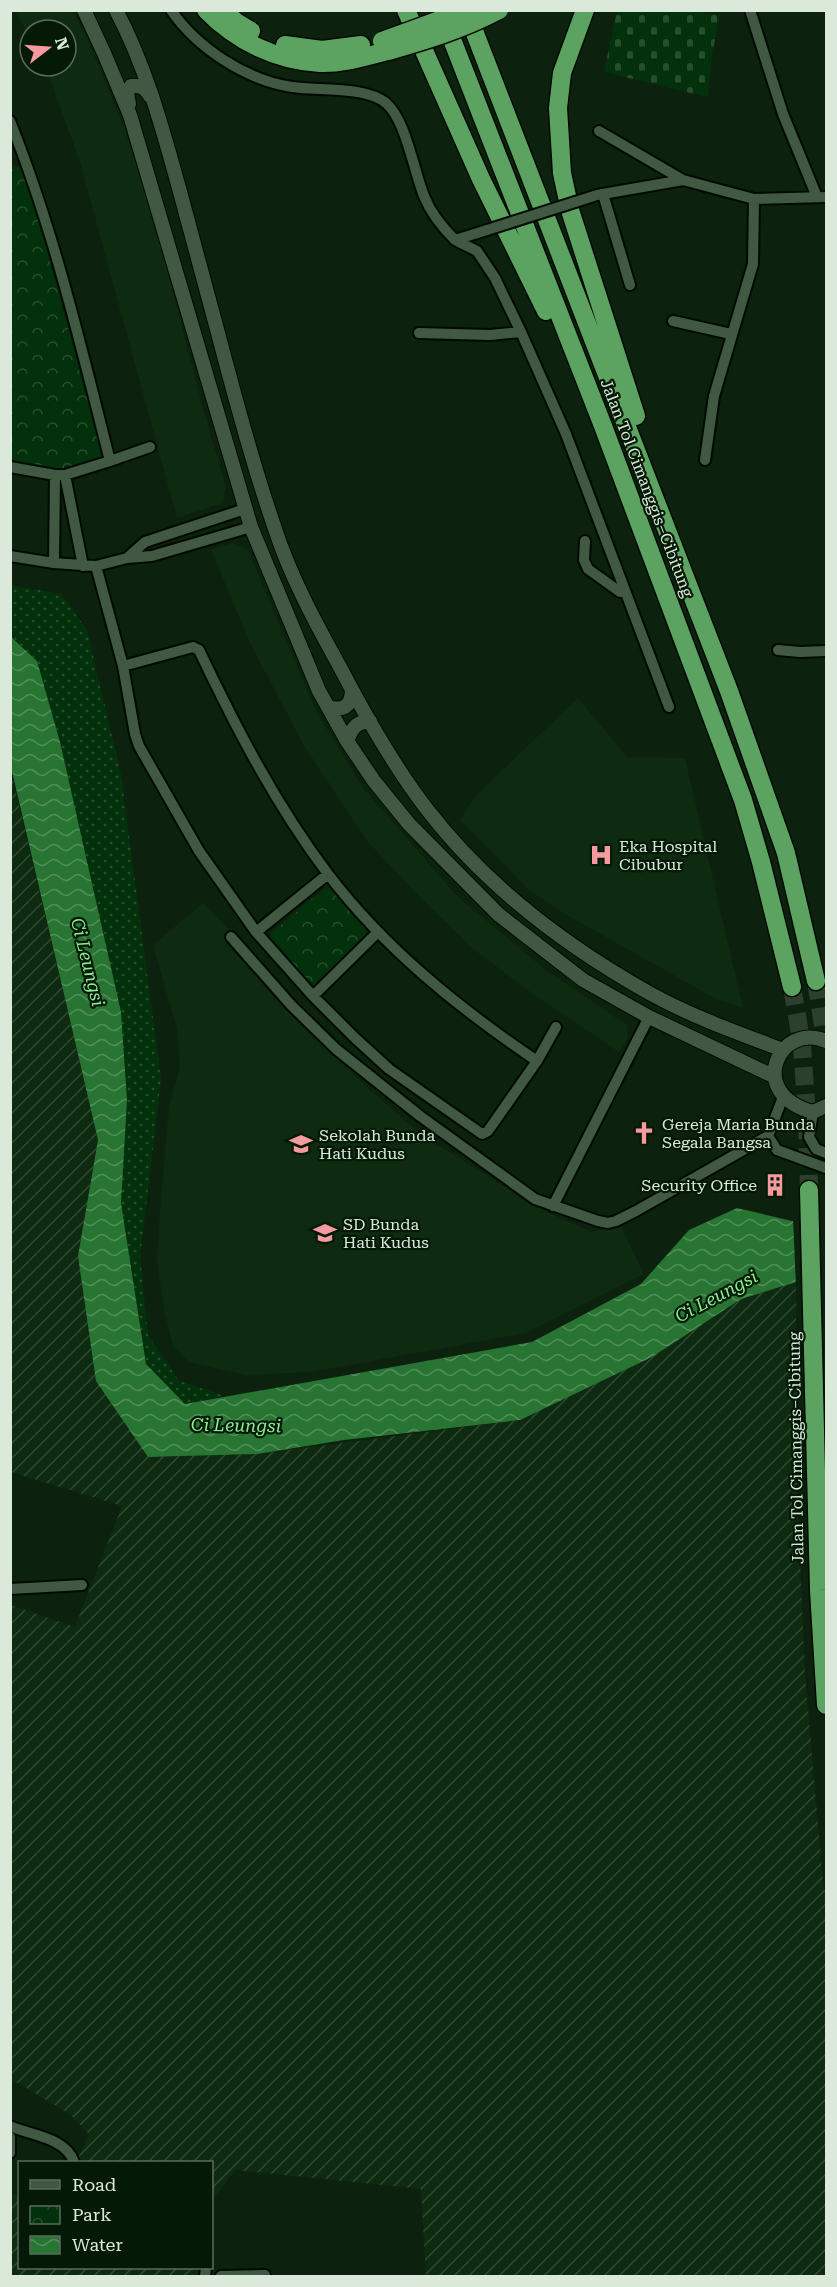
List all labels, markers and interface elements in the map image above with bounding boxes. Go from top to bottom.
north arrow [18,18,78,78]
text: N [51,35,73,52]
street label: Jalan Tol Cimanggis–Cibitung [596,376,698,601]
place label: Eka Hospital Cibubur [619,837,717,874]
hospital icon: Eka Hospital Cibubur [588,842,614,868]
water label: Ci Leungsi [67,916,109,1009]
place label: Gereja Maria Bunda Segala Bangsa [662,1115,814,1152]
church icon: Gereja Maria Bunda Segala Bangsa [631,1120,657,1146]
place label: Sekolah Bunda Hati Kudus [319,1126,435,1163]
school or university icon: Sekolah Bunda Hati Kudus [288,1131,314,1157]
building icon: Security Office [762,1172,788,1198]
place label: Security Office [641,1176,757,1195]
place label: SD Bunda Hati Kudus [343,1215,429,1252]
school or university icon: SD Bunda Hati Kudus [312,1220,338,1246]
water label: Ci Leungsi [671,1265,761,1326]
street label: Jalan Tol Cimanggis–Cibitung [784,1331,808,1564]
water label: Ci Leungsi [191,1414,282,1436]
legend [18,2161,213,2269]
text: Road [72,2174,117,2195]
text: Park [72,2204,112,2225]
text: Water [72,2234,123,2255]

